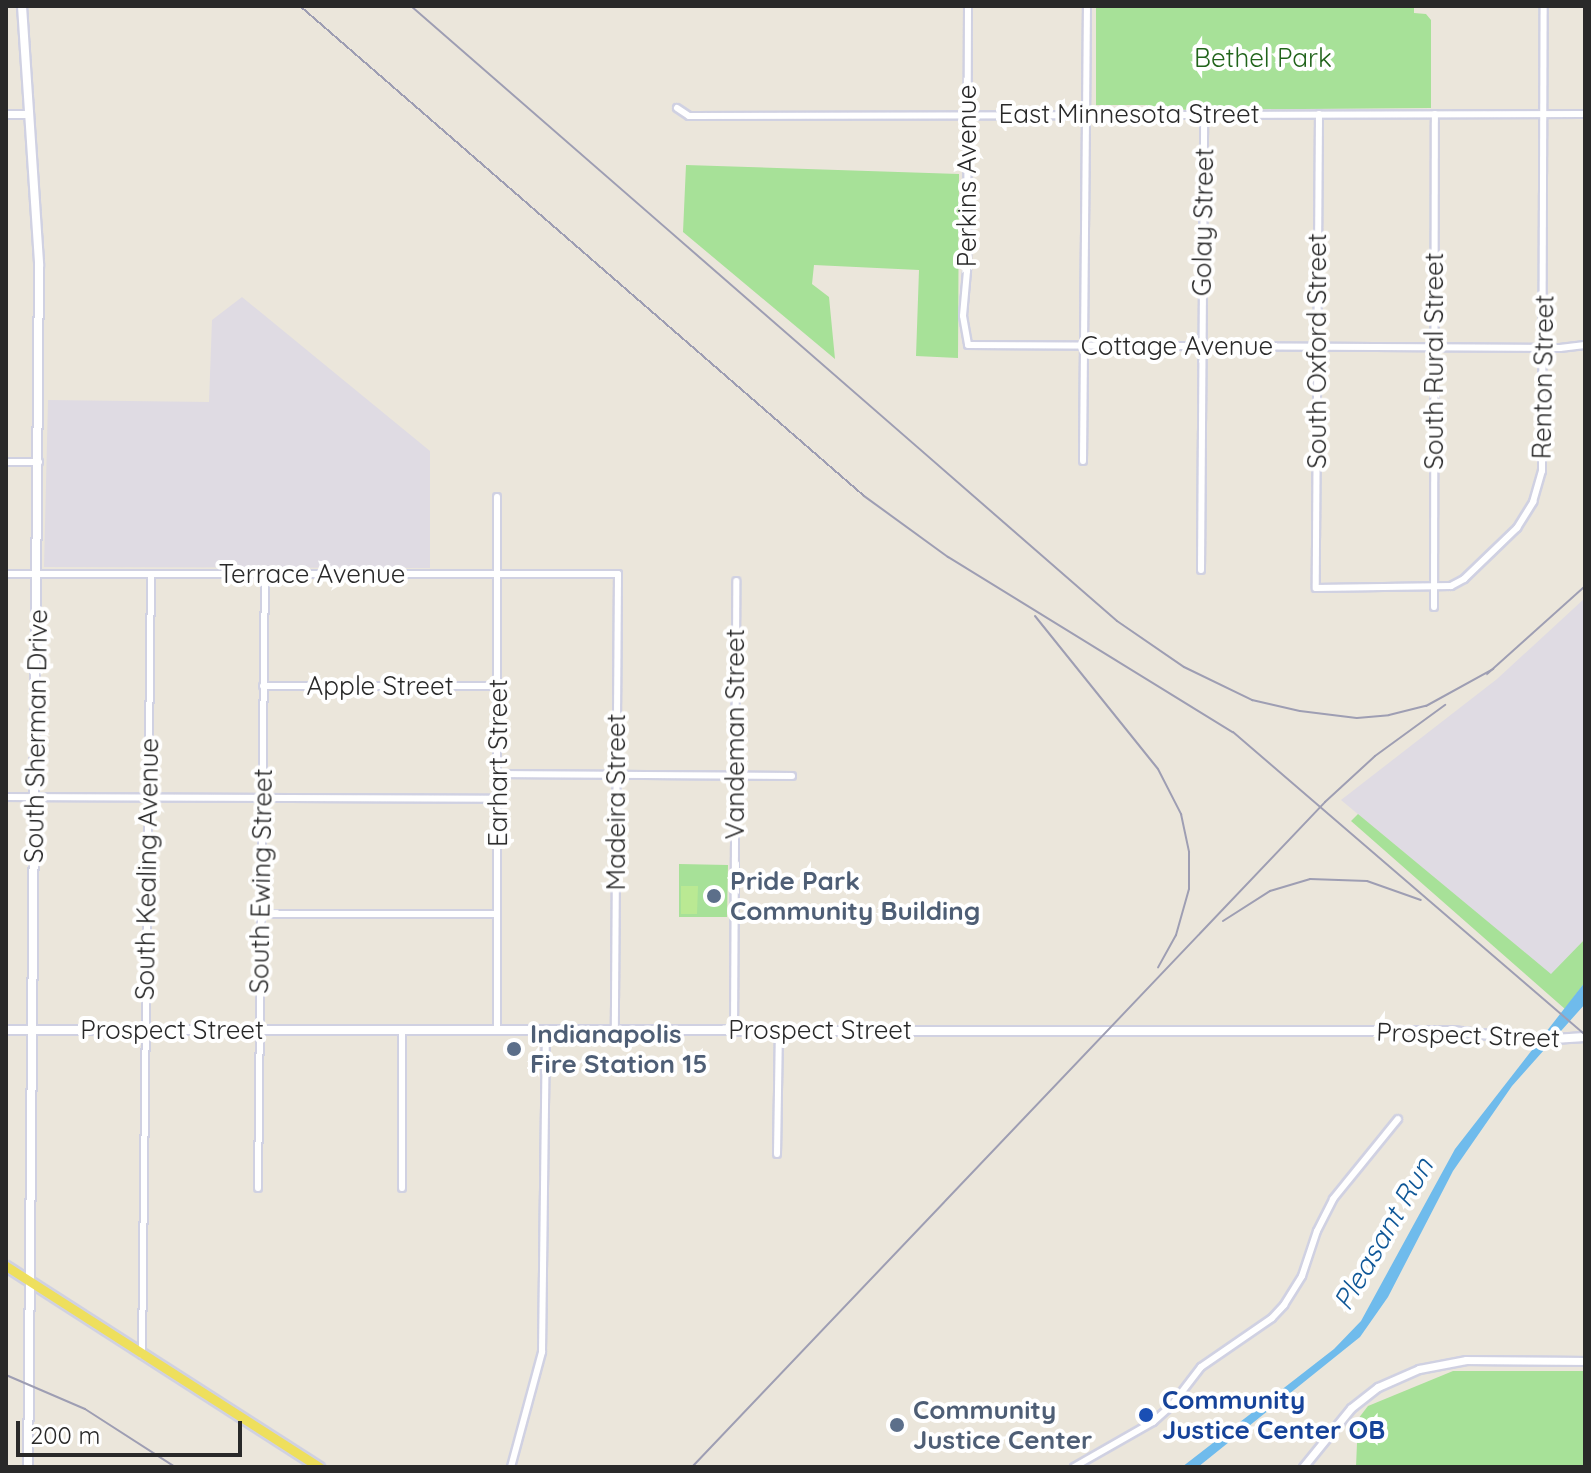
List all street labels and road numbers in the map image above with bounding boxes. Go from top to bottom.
street label: Perkins Avenue [951,85,983,267]
street label: East Minnesota Street [998,98,1260,130]
street label: Golay Street [1186,148,1220,296]
street label: South Oxford Street [1301,233,1333,469]
street label: South Rural Street [1418,252,1450,470]
street label: Renton Street [1526,294,1560,460]
street label: Cottage Avenue [1081,330,1273,362]
street label: Terrace Avenue [219,558,405,590]
street label: South Sherman Drive [18,609,54,863]
street label: Vandeman Street [719,629,751,839]
street label: Apple Street [307,670,453,702]
street label: Earhart Street [482,679,514,847]
street label: Madeira Street [600,714,632,890]
street label: South Kealing Avenue [129,738,165,1000]
street label: South Ewing Street [243,768,279,994]
street label: Prospect Street [80,1014,264,1046]
street label: Prospect Street [728,1014,912,1046]
street label: Prospect Street [1376,1016,1560,1054]

